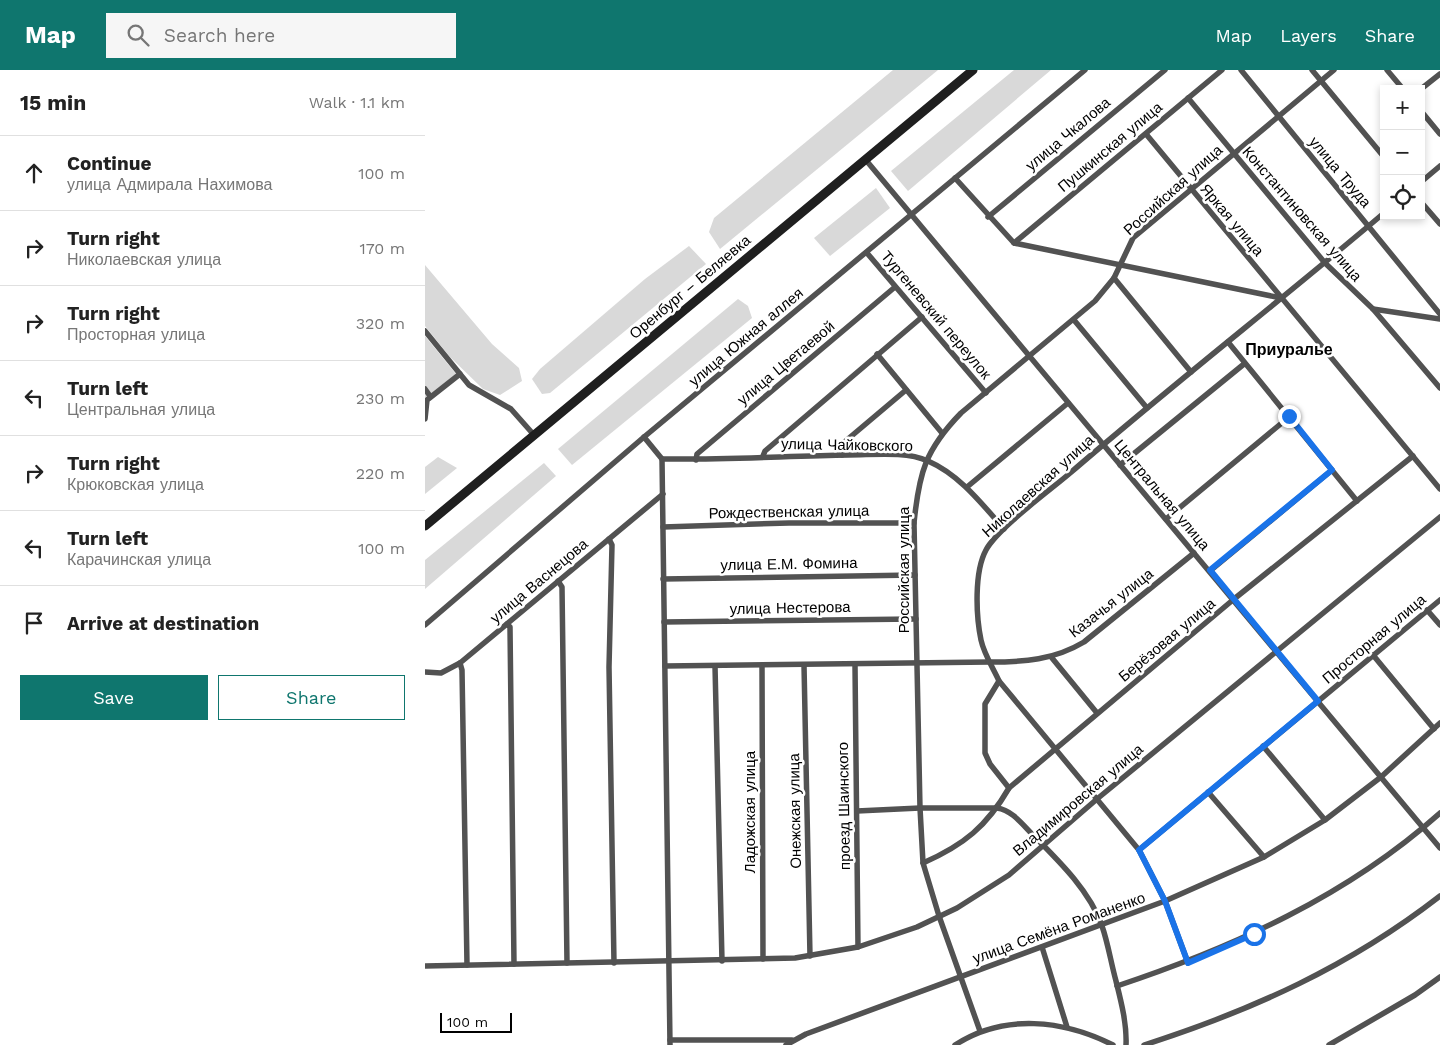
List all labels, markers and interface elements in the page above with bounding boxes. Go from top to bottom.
search box [106,13,456,58]
text: Map [25,21,76,49]
icon: search [124,21,152,49]
text: Search here [164,24,275,47]
text: Map [1215,25,1252,46]
text: Layers [1280,25,1337,46]
text: Share [1365,25,1415,46]
map controls [1380,85,1425,220]
button: + [1380,85,1425,130]
text: 15 min [20,90,86,115]
text: Walk · 1.1 km [309,93,405,112]
street label: улица Чкалова [1022,93,1114,175]
street label: Пушкинская улица [1054,98,1166,196]
button: − [1380,130,1425,175]
street label: улица Труда [1305,133,1375,212]
street label: Российская улица [1120,140,1227,239]
street label: Константиновская улица [1238,143,1366,286]
text: Continue [67,152,151,175]
icon: ahead [20,159,48,187]
text: 100 m [358,164,405,183]
text: улица Адмирала Нахимова [67,175,272,194]
button: locate [1380,175,1425,220]
street label: Яркая улица [1197,180,1268,260]
text: Turn right [67,227,160,250]
street label: Оренбург – Беляевка [626,231,755,343]
icon: right [20,234,48,262]
text: 170 m [359,239,405,258]
street label: Тургеневский переулок [877,247,995,383]
text: Николаевская улица [67,250,221,269]
street label: улица Южная аллея [685,284,807,390]
text: Turn right [67,302,160,325]
icon: right [20,309,48,337]
text: 320 m [356,314,405,333]
street label: улица Цветаевой [734,317,838,409]
text: Просторная улица [67,325,205,344]
district label: Приуралье [1245,340,1333,359]
text: Turn left [67,377,148,400]
icon: left [20,384,48,412]
text: 230 m [356,389,405,408]
text: Центральная улица [67,400,215,419]
route end [1278,405,1301,428]
street label: Николаевская улица [978,431,1098,541]
street label: улица Чайковского [781,435,913,455]
street label: Центральная улица [1110,436,1214,555]
text: Turn right [67,452,160,475]
icon: right [20,459,48,487]
text: 220 m [356,464,405,483]
text: Крюковская улица [67,475,204,494]
street label: Рождественская улица [709,502,870,522]
street label: Российская улица [895,506,913,633]
text: Turn left [67,527,148,550]
icon: left [20,534,48,562]
street label: улица Васнецова [487,535,592,627]
text: 100 m [358,539,405,558]
text: Карачинская улица [67,550,211,569]
street label: улица Е.М. Фомина [720,554,858,574]
street label: Казачья улица [1065,564,1157,641]
street label: Просторная улица [1319,590,1430,687]
street label: Берёзовая улица [1115,594,1219,686]
street label: улица Нестерова [729,598,851,618]
icon: arrive [20,609,48,637]
text: Arrive at destination [67,612,259,635]
button: Save [20,675,208,720]
button: Share [218,675,405,720]
street label: Владимировская улица [1009,740,1147,860]
street label: проезд Шаинского [834,742,854,870]
street label: Ладожская улица [741,750,759,873]
street label: Онежская улица [785,753,805,869]
street label: улица Семёна Романенко [970,888,1148,968]
route start [1243,923,1266,946]
scale bar [440,1010,513,1033]
text: 100 m [447,1014,488,1030]

